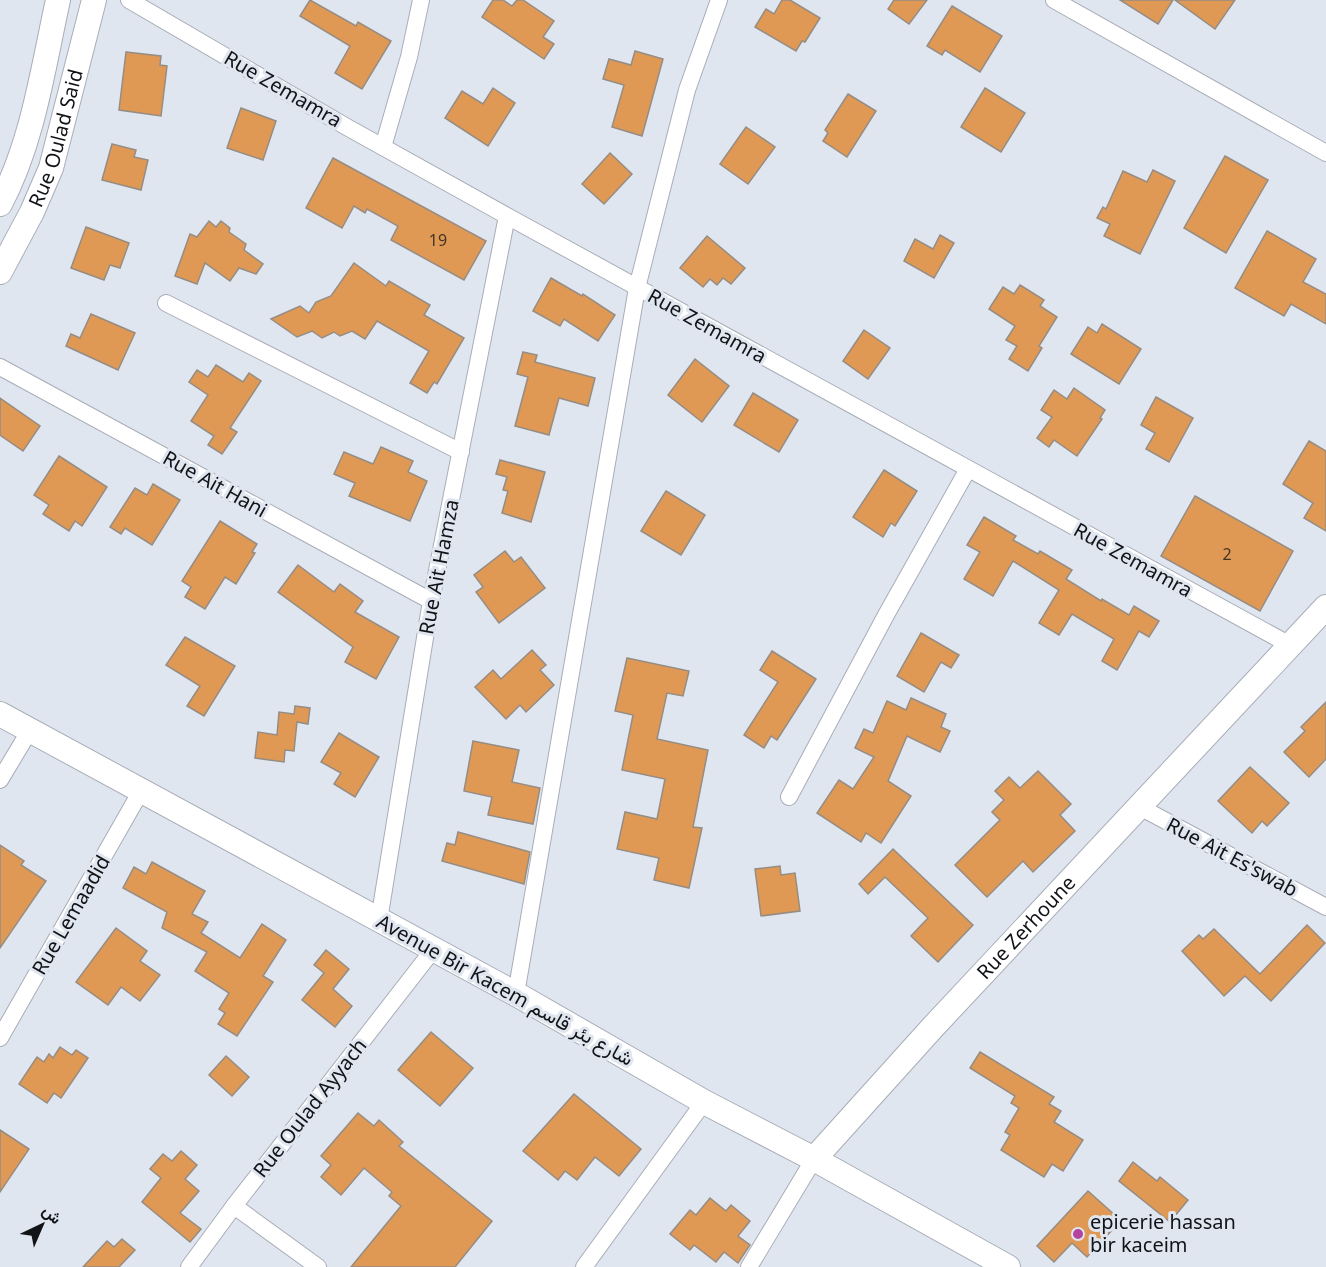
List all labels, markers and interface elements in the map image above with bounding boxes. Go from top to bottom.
street label: Rue Zemamra [219,44,347,133]
street label: Rue Oulad Said [22,66,89,211]
house number: 19 [429,229,447,251]
street label: Rue Zemamra [643,282,771,369]
street label: Rue Ait Hani [158,444,272,523]
street label: Rue Ait Hamza [412,497,465,637]
street label: Rue Zemamra [1069,516,1197,603]
house number: 2 [1222,543,1232,565]
street label: Rue Ait Es'swab [1162,811,1303,903]
street label: Rue Lemaadid [25,850,116,980]
street label: Rue Zerhoune [971,869,1081,985]
street label: Avenue Bir Kacem شارع بئر قاسم [372,908,638,1072]
street label: Rue Oulad Ayyach [247,1033,372,1183]
north arrow [12,1195,72,1255]
text: ش [38,1200,67,1229]
place label: epicerie hassan bir kaceim [1090,1208,1236,1258]
marker: epicerie hassan bir kaceim [1071,1227,1085,1241]

